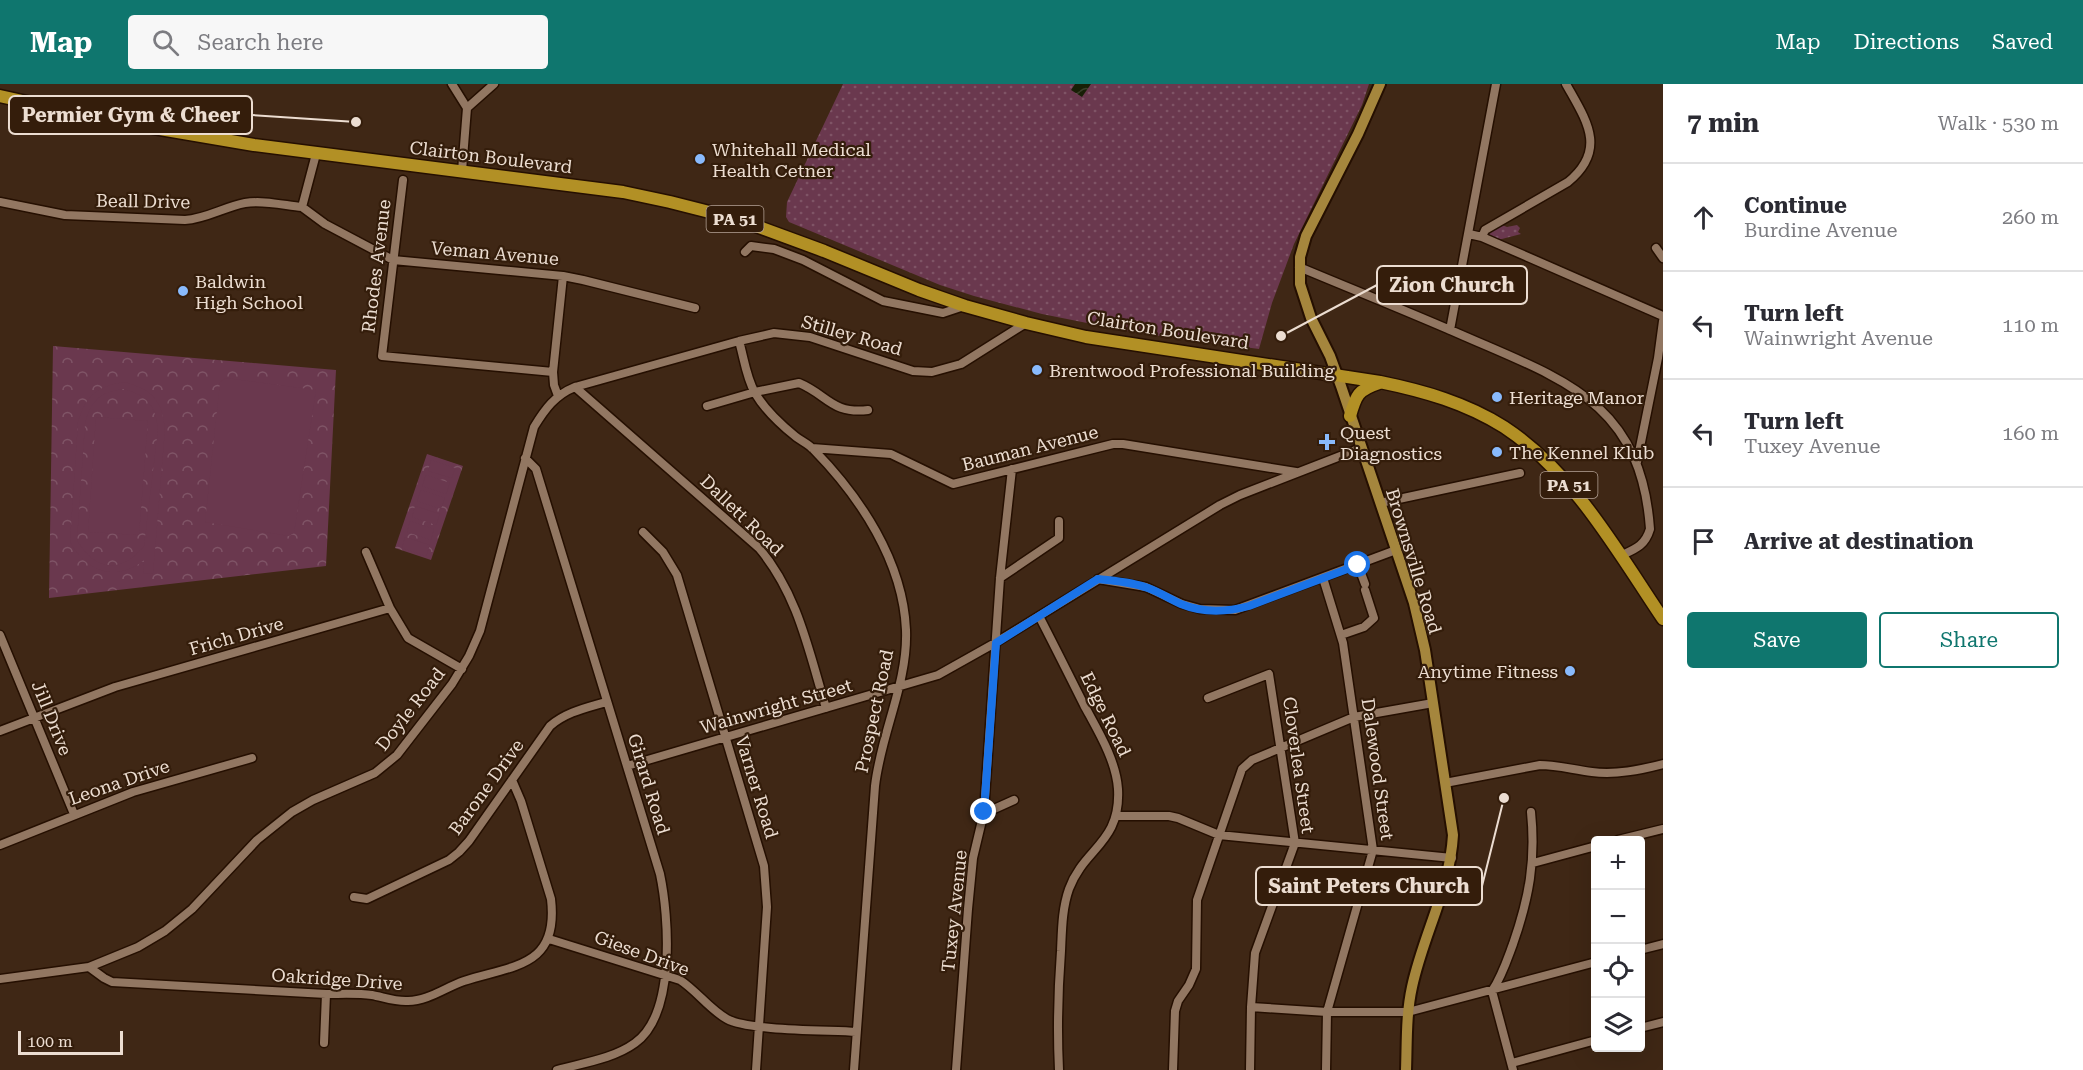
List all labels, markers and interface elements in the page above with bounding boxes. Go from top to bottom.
search box [128,15,548,69]
text: Map [30,26,92,59]
icon: search [149,26,182,59]
text: Search here [197,30,323,55]
text: Map [1776,30,1820,54]
text: Directions [1853,30,1959,54]
text: Saved [1992,30,2053,54]
callout: Permier Gym & Cheer [9,96,252,134]
text: Permier Gym & Cheer [22,103,240,127]
text: 7 min [1687,108,1759,138]
text: Walk · 530 m [1938,111,2059,135]
street label: Clairton Boulevard [409,137,574,177]
place label: Whitehall Medical Health Cetner [712,139,871,181]
marker: Whitehall Medical Health Cetner [693,152,707,166]
street label: Beall Drive [96,190,190,212]
text: Continue [1744,193,1847,218]
street label: Rhodes Avenue [357,198,395,334]
icon: ahead [1687,201,1720,234]
text: 260 m [2002,205,2059,229]
road number: PA 51 [706,206,764,232]
text: Burdine Avenue [1744,218,1898,242]
street label: Veman Avenue [430,237,560,269]
callout: Zion Church [1377,266,1527,304]
place label: Baldwin High School [195,271,303,313]
text: Zion Church [1389,273,1515,297]
marker: Baldwin High School [176,284,190,298]
text: Turn left [1744,301,1844,326]
street label: Clairton Boulevard [1086,307,1251,353]
icon: left [1687,309,1720,342]
street label: Stilley Road [799,311,905,360]
text: 110 m [2002,313,2059,337]
text: Wainwright Avenue [1744,326,1933,350]
place label: Brentwood Professional Building [1049,360,1335,381]
marker: Brentwood Professional Building [1030,363,1044,377]
place label: Heritage Manor [1509,387,1644,408]
marker: Heritage Manor [1490,390,1504,404]
text: Turn left [1744,409,1844,434]
icon: left [1687,417,1720,450]
street label: Bauman Avenue [960,421,1100,475]
text: 160 m [2002,421,2059,445]
place label: Quest Diagnostics [1340,422,1442,464]
marker: Quest Diagnostics [1318,433,1336,451]
text: Tuxey Avenue [1744,434,1880,458]
place label: The Kennel Klub [1509,442,1654,463]
marker: The Kennel Klub [1490,445,1504,459]
street label: Dallett Road [696,470,788,560]
road number: PA 51 [1540,472,1598,498]
street label: Brownsville Road [1382,486,1446,637]
icon: arrive [1687,525,1720,558]
text: Arrive at destination [1744,529,1973,554]
route start [1344,551,1370,577]
button: Save [1687,612,1867,668]
button: Share [1879,612,2059,668]
street label: Frich Drive [186,613,286,659]
street label: Prospect Road [851,647,897,775]
place label: Anytime Fitness [1418,661,1558,682]
street label: Doyle Road [371,663,449,755]
marker: Anytime Fitness [1563,664,1577,678]
street label: Edge Road [1076,668,1136,760]
street label: Wainwright Street [698,674,855,738]
street label: Jill Drive [28,678,76,758]
street label: Cloverlea Street [1279,695,1319,835]
street label: Dalewood Street [1358,697,1398,842]
street label: Girard Road [624,731,674,837]
street label: Varner Road [731,733,783,841]
street label: Barone Drive [444,735,528,839]
street label: Leona Drive [66,755,172,809]
route end [970,798,996,824]
map controls [1591,836,1645,1052]
button: + [1591,836,1645,890]
street label: Tuxey Avenue [937,849,971,973]
callout: Saint Peters Church [1256,867,1482,905]
text: Saint Peters Church [1268,874,1470,898]
button: − [1591,890,1645,944]
street label: Giese Drive [592,926,692,980]
button: locate [1591,944,1645,998]
street label: Oakridge Drive [271,964,403,994]
button: layers [1591,998,1645,1052]
scale bar [18,1028,123,1056]
text: 100 m [27,1032,73,1051]

